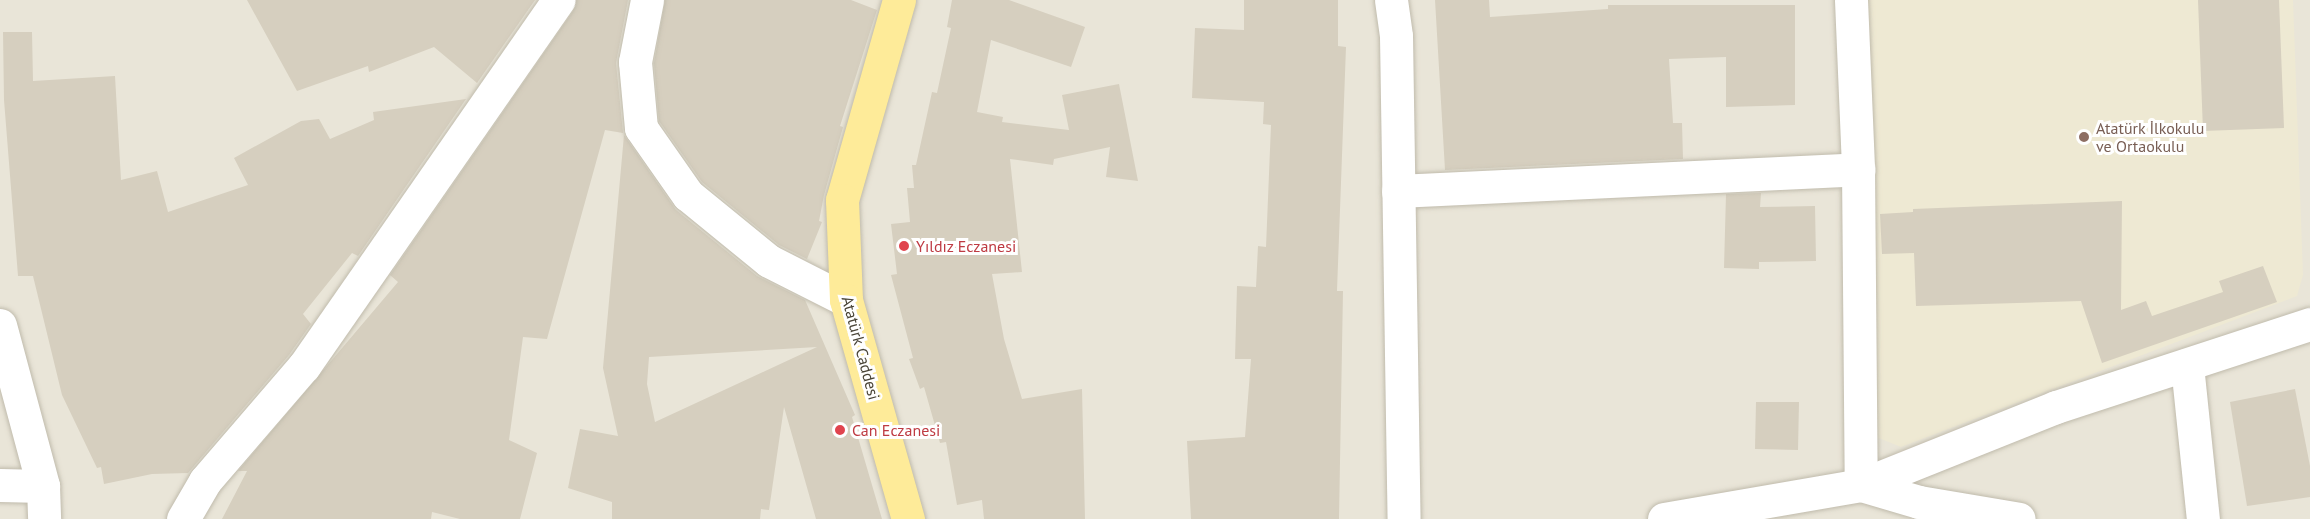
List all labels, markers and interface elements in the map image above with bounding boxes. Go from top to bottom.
place label: Atatürk İlkokulu ve Ortaokulu [2096,118,2205,156]
marker: Atatürk İlkokulu ve Ortaokulu [2077,130,2091,144]
place label: Yıldız Eczanesi [916,236,1017,256]
marker: Yıldız Eczanesi [897,239,911,253]
street label: Atatürk Caddesi [838,294,884,402]
place label: Can Eczanesi [852,420,940,440]
marker: Can Eczanesi [833,423,847,437]

